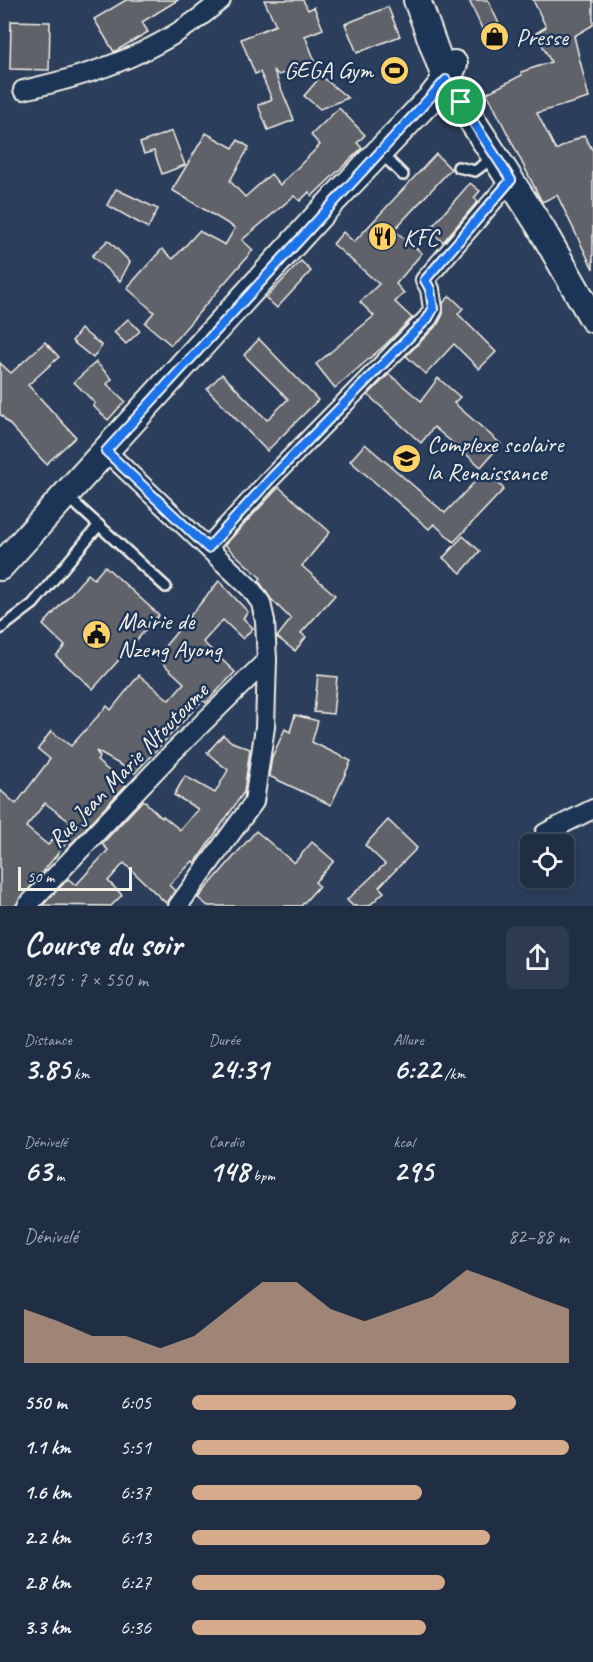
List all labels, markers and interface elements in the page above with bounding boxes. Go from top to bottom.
shop icon: Presse [479,21,511,53]
place label: Presse [516,22,570,52]
sports icon: GEGA Gym [378,54,410,86]
place label: GEGA Gym [284,55,374,85]
pin [435,76,486,127]
icon: arrive [444,85,477,118]
restaurant icon: KFC [366,221,398,253]
place label: KFC [403,222,440,252]
place label: Complexe scolaire la Renaissance [427,429,565,487]
school or university icon: Complexe scolaire la Renaissance [390,442,422,474]
place label: Mairie de Nzeng Ayong [118,606,223,664]
public building icon: Mairie de Nzeng Ayong [81,619,113,651]
street label: Rue Jean Marie Ntoutoume [41,675,216,854]
map controls [520,834,574,888]
button: locate [520,834,574,888]
scale bar [18,864,132,892]
text: 50 m [27,867,54,887]
text: Course du soir [24,923,182,965]
button: share [506,926,569,989]
text: 18:15 · 7 × 550 m [24,967,148,992]
text: Distance [24,1030,72,1050]
text: Durée [209,1030,240,1050]
text: Allure [393,1030,424,1050]
text: 3.85 [24,1050,70,1088]
text: 24:31 [209,1050,269,1088]
text: 6:22 [393,1050,440,1088]
text: km [70,1064,89,1084]
text: /km [440,1064,465,1084]
text: Dénivelé [24,1132,67,1152]
text: Cardio [209,1132,244,1152]
text: kcal [393,1132,414,1152]
text: 63 [24,1152,52,1190]
text: 148 [209,1152,249,1190]
text: 295 [393,1152,433,1190]
text: m [52,1166,64,1186]
text: bpm [249,1166,275,1186]
text: Dénivelé [24,1224,78,1249]
text: 82–88 m [508,1224,569,1249]
text: 550 m [24,1390,67,1415]
text: 6:05 [120,1390,151,1415]
text: 1.1 km [24,1435,71,1460]
text: 5:51 [120,1435,151,1460]
text: 1.6 km [24,1480,71,1505]
text: 6:37 [120,1480,151,1505]
text: 2.2 km [24,1525,71,1550]
text: 6:13 [120,1525,151,1550]
text: 2.8 km [24,1570,71,1595]
text: 6:27 [120,1570,151,1595]
text: 3.3 km [24,1615,71,1640]
text: 6:36 [120,1615,151,1640]

